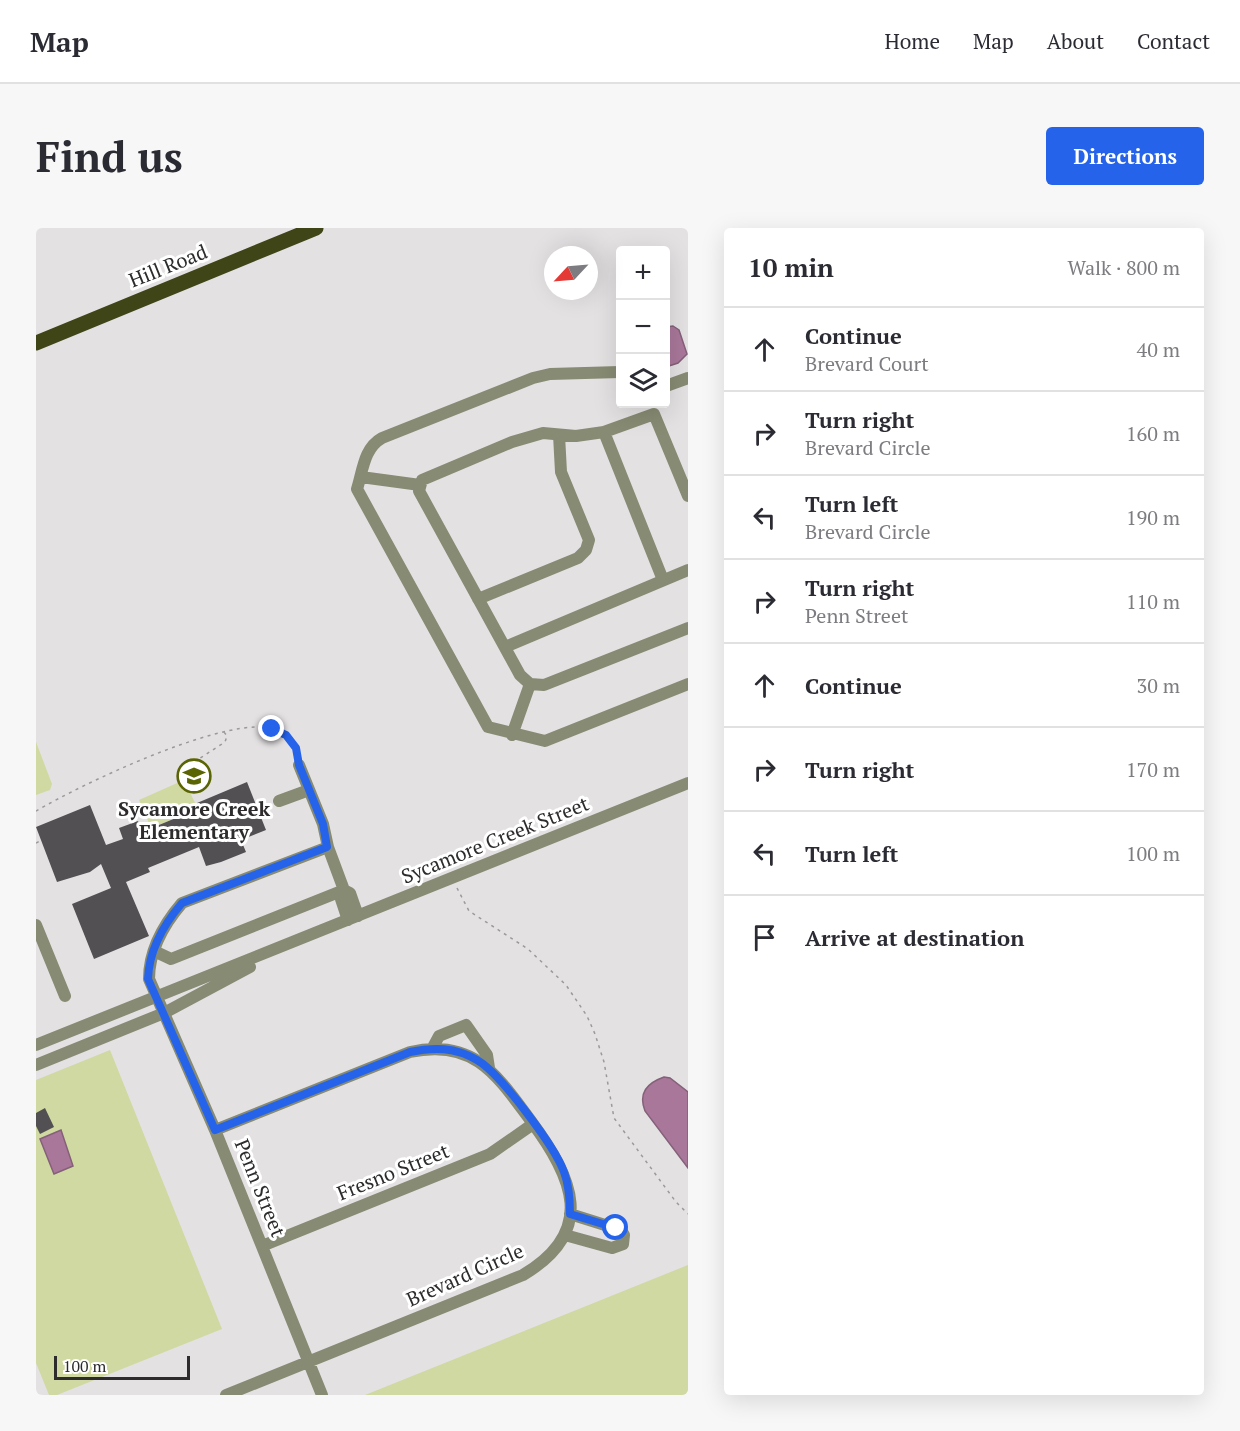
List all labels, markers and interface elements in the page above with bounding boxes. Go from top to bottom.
text: Map [30,23,89,60]
text: Home [884,27,940,55]
text: Map [973,27,1014,55]
text: About [1047,27,1104,55]
text: Contact [1137,27,1210,55]
button: Directions [1046,127,1204,185]
text: Find us [36,128,183,184]
street label: Hill Road [125,238,211,293]
north arrow [544,246,598,300]
map controls [616,246,670,408]
button: + [616,246,670,300]
text: 10 min [748,250,834,284]
text: Walk · 800 m [1068,254,1180,281]
button: − [616,300,670,354]
text: Continue [805,321,902,350]
icon: ahead [748,333,781,366]
text: 40 m [1137,336,1180,363]
text: Brevard Court [805,350,929,377]
button: layers [616,354,670,408]
text: Turn right [805,405,914,434]
icon: right [748,417,781,450]
text: 160 m [1126,420,1180,447]
text: Brevard Circle [805,434,931,461]
text: Turn left [805,489,898,518]
icon: left [748,501,781,534]
text: 190 m [1126,504,1180,531]
text: Brevard Circle [805,518,931,545]
text: Turn right [805,573,914,602]
icon: right [748,585,781,618]
text: 110 m [1126,588,1180,615]
text: Penn Street [805,602,908,629]
icon: ahead [748,669,781,702]
text: Continue [805,671,902,700]
text: 30 m [1137,672,1180,699]
route end [258,715,284,741]
icon: right [748,753,781,786]
text: Turn right [805,755,914,784]
text: 170 m [1126,756,1180,783]
school or university icon: Sycamore Creek Elementary [176,758,212,794]
street label: Sycamore Creek Street [397,789,593,890]
place label: Sycamore Creek Elementary [118,795,270,845]
icon: left [748,837,781,870]
text: Turn left [805,839,898,868]
text: 100 m [1126,840,1180,867]
icon: arrive [748,921,781,954]
text: Arrive at destination [805,923,1024,952]
street label: Penn Street [229,1135,293,1241]
street label: Fresno Street [333,1137,453,1206]
route start [602,1214,628,1240]
street label: Brevard Circle [402,1237,528,1312]
scale bar [54,1353,190,1380]
text: 100 m [63,1355,106,1377]

